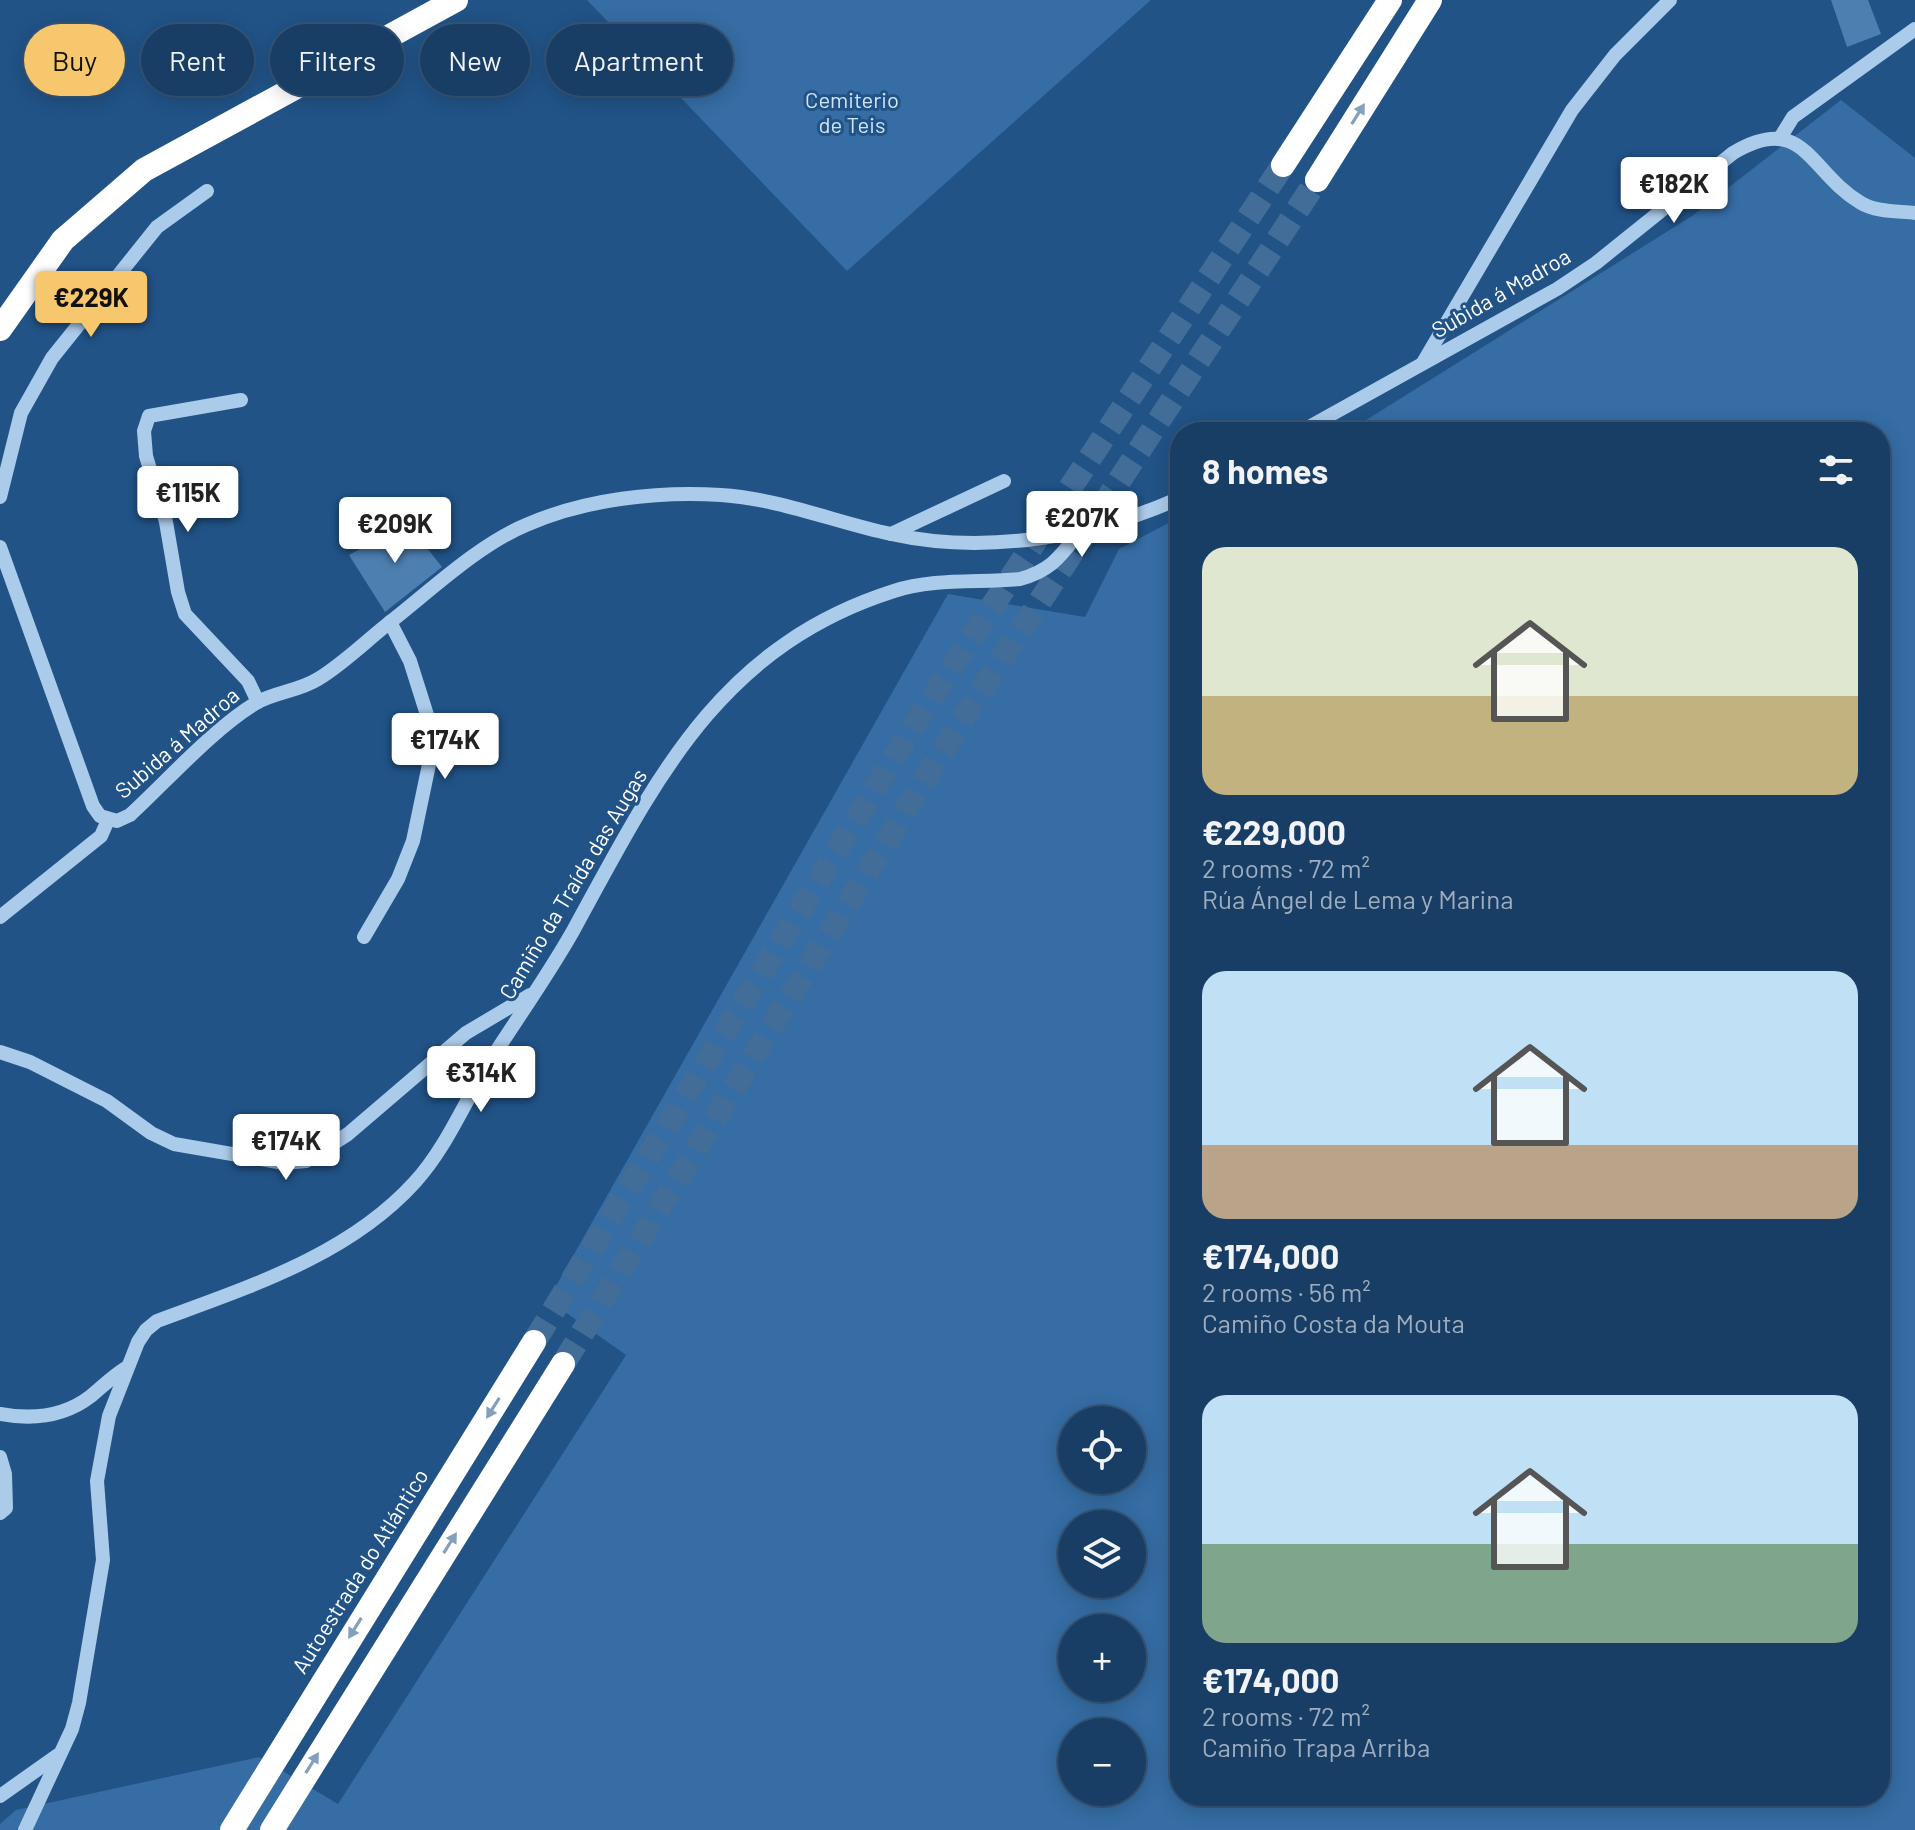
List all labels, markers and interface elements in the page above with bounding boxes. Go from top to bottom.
chip: Buy [24,24,125,96]
chip: Rent [141,24,254,96]
chip: Filters [270,24,404,96]
chip: New [420,24,530,96]
chip: Apartment [546,24,733,96]
park label: Cemiterio de Teis [805,86,899,137]
one-way arrow [1351,103,1366,124]
pin: €182K [1618,157,1730,225]
text: €182K [1639,167,1709,198]
street label: Subida á Madroa [1427,242,1574,342]
pin: €229K [35,271,147,339]
text: €229K [53,281,129,312]
icon: filters [1814,448,1858,492]
text: 8 homes [1202,450,1328,491]
pin: €115K [132,466,244,534]
text: €115K [155,476,221,507]
pin: €207K [1026,491,1138,559]
pin: €209K [339,497,451,565]
text: €207K [1044,501,1120,532]
text: €209K [357,507,433,538]
icon: home [1458,599,1602,743]
street label: Subida á Madroa [109,681,244,803]
pin: €174K [389,713,501,781]
text: €174K [410,723,480,754]
street label: Camiño da Traída das Augas [493,764,651,1003]
text: €229,000 [1202,811,1346,852]
text: 2 rooms · 72 m² [1202,852,1370,883]
text: Rúa Ángel de Lema y Marina [1202,883,1513,914]
icon: home [1458,1023,1602,1167]
pin: €314K [425,1046,537,1114]
text: €314K [445,1056,517,1087]
pin: €174K [230,1114,342,1182]
text: €174K [251,1124,321,1155]
text: €174,000 [1202,1235,1339,1276]
text: 2 rooms · 56 m² [1202,1276,1371,1307]
text: Camiño Costa da Mouta [1202,1307,1465,1338]
one-way arrow [486,1397,500,1419]
map controls [1058,1406,1146,1806]
button: locate [1058,1406,1146,1494]
icon: home [1458,1447,1602,1591]
street label: Autoestrada do Atlántico [285,1463,433,1678]
button: layers [1058,1510,1146,1598]
one-way arrow [443,1532,457,1554]
button: + [1058,1614,1146,1702]
one-way arrow [349,1617,363,1639]
text: €174,000 [1202,1659,1339,1700]
text: 2 rooms · 72 m² [1202,1700,1370,1731]
button: − [1058,1718,1146,1806]
text: Camiño Trapa Arriba [1202,1731,1430,1762]
one-way arrow [305,1753,320,1774]

